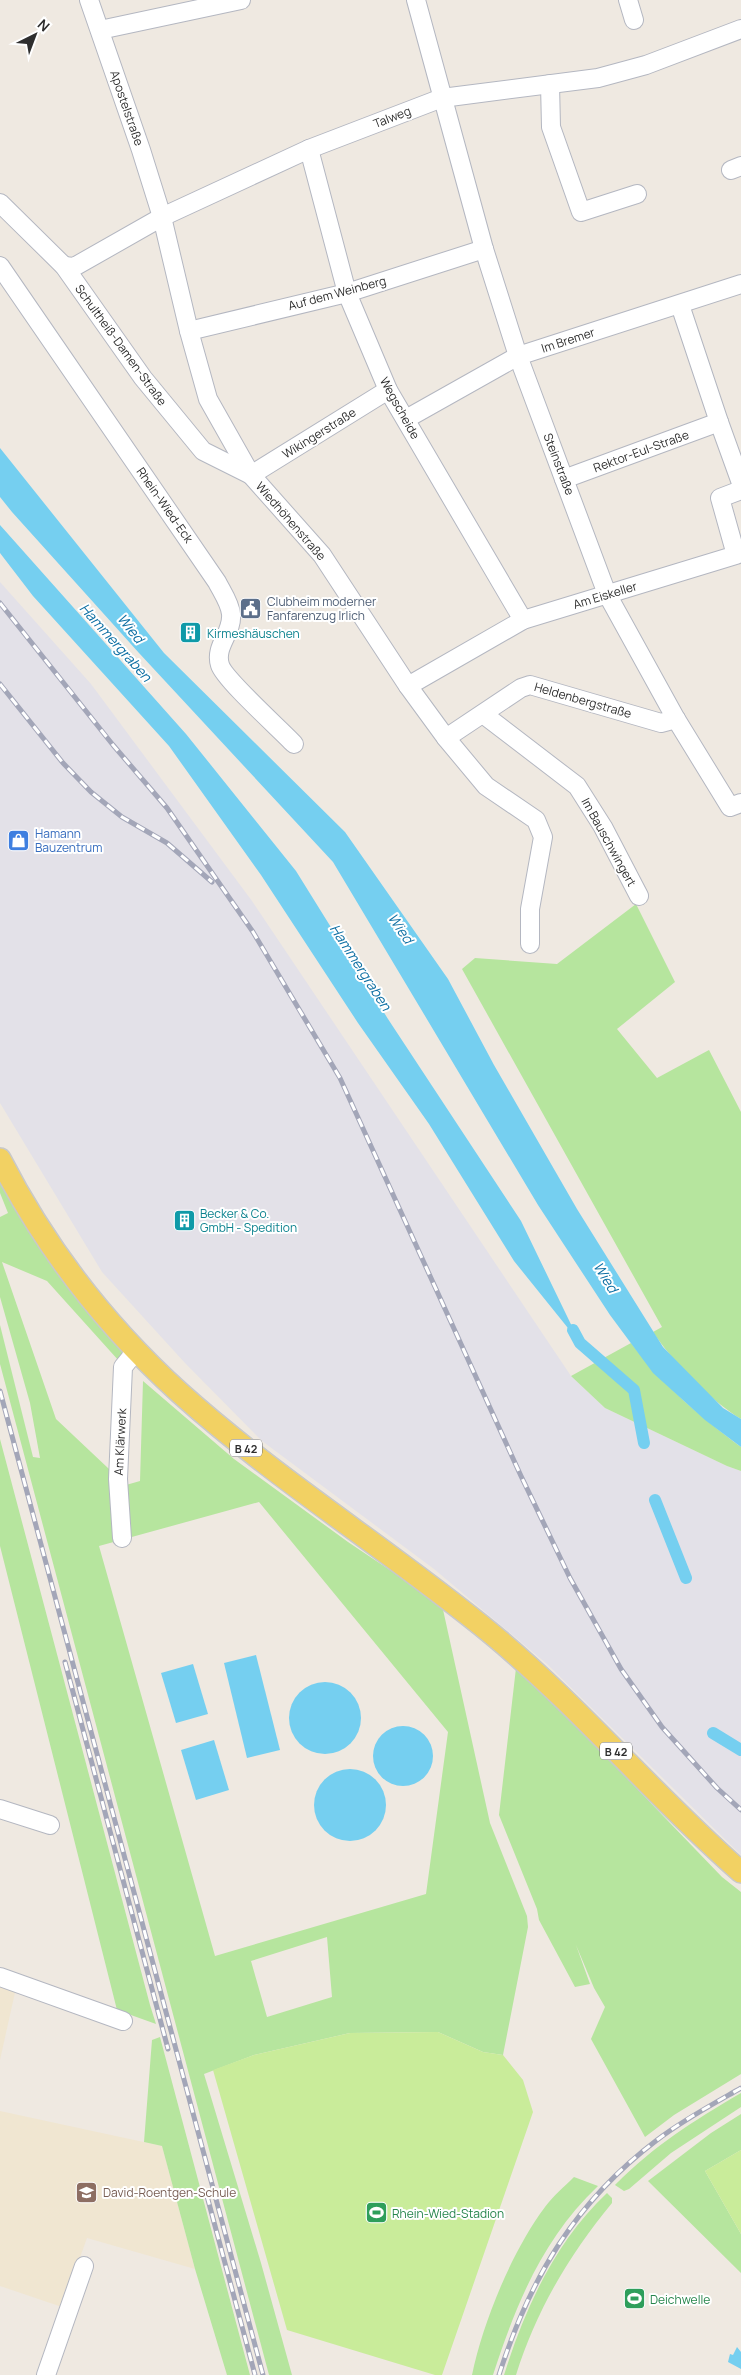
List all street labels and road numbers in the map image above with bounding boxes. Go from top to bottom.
street label: Apostelstraße [106,68,148,148]
street label: Talweg [371,102,413,132]
street label: Auf dem Weinberg [286,272,388,314]
street label: Schultheiß-Damen-Straße [71,281,171,409]
street label: Im Bremer [539,323,598,357]
street label: Wegscheide [376,374,424,442]
street label: Wikingerstraße [279,404,359,462]
street label: Rektor-Eul-Straße [591,426,691,476]
street label: Steinstraße [539,431,579,497]
street label: Rhein-Wied-Eck [133,464,198,547]
street label: Wiedhöhenstraße [252,478,330,564]
street label: Am Eiskeller [571,577,640,613]
street label: Heldenbergstraße [532,678,634,722]
street label: Im Bauschwingert [578,795,641,890]
street label: Am Klärwerk [110,1407,130,1476]
road number: B 42 [230,1440,262,1456]
road number: B 42 [600,1742,632,1760]

